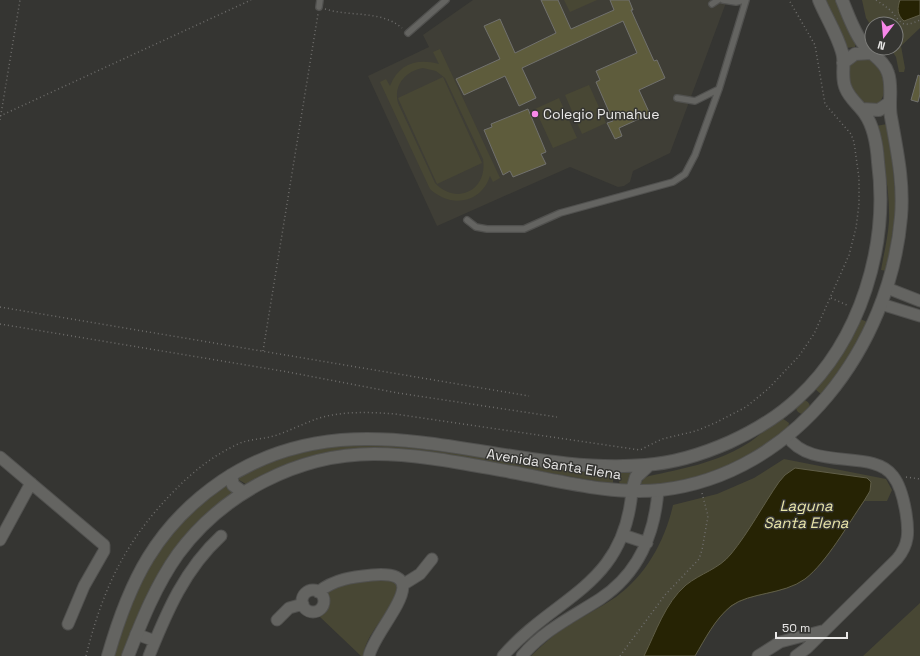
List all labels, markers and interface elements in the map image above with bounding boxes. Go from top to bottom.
north arrow [864,16,904,56]
text: N [876,38,887,53]
place label: Colegio Pumahue [543,105,659,123]
marker: Colegio Pumahue [530,109,540,119]
street label: Avenida Santa Elena [485,444,623,484]
water label: Laguna Santa Elena [764,496,849,532]
scale bar [776,614,847,640]
text: 50 m [782,620,810,636]

